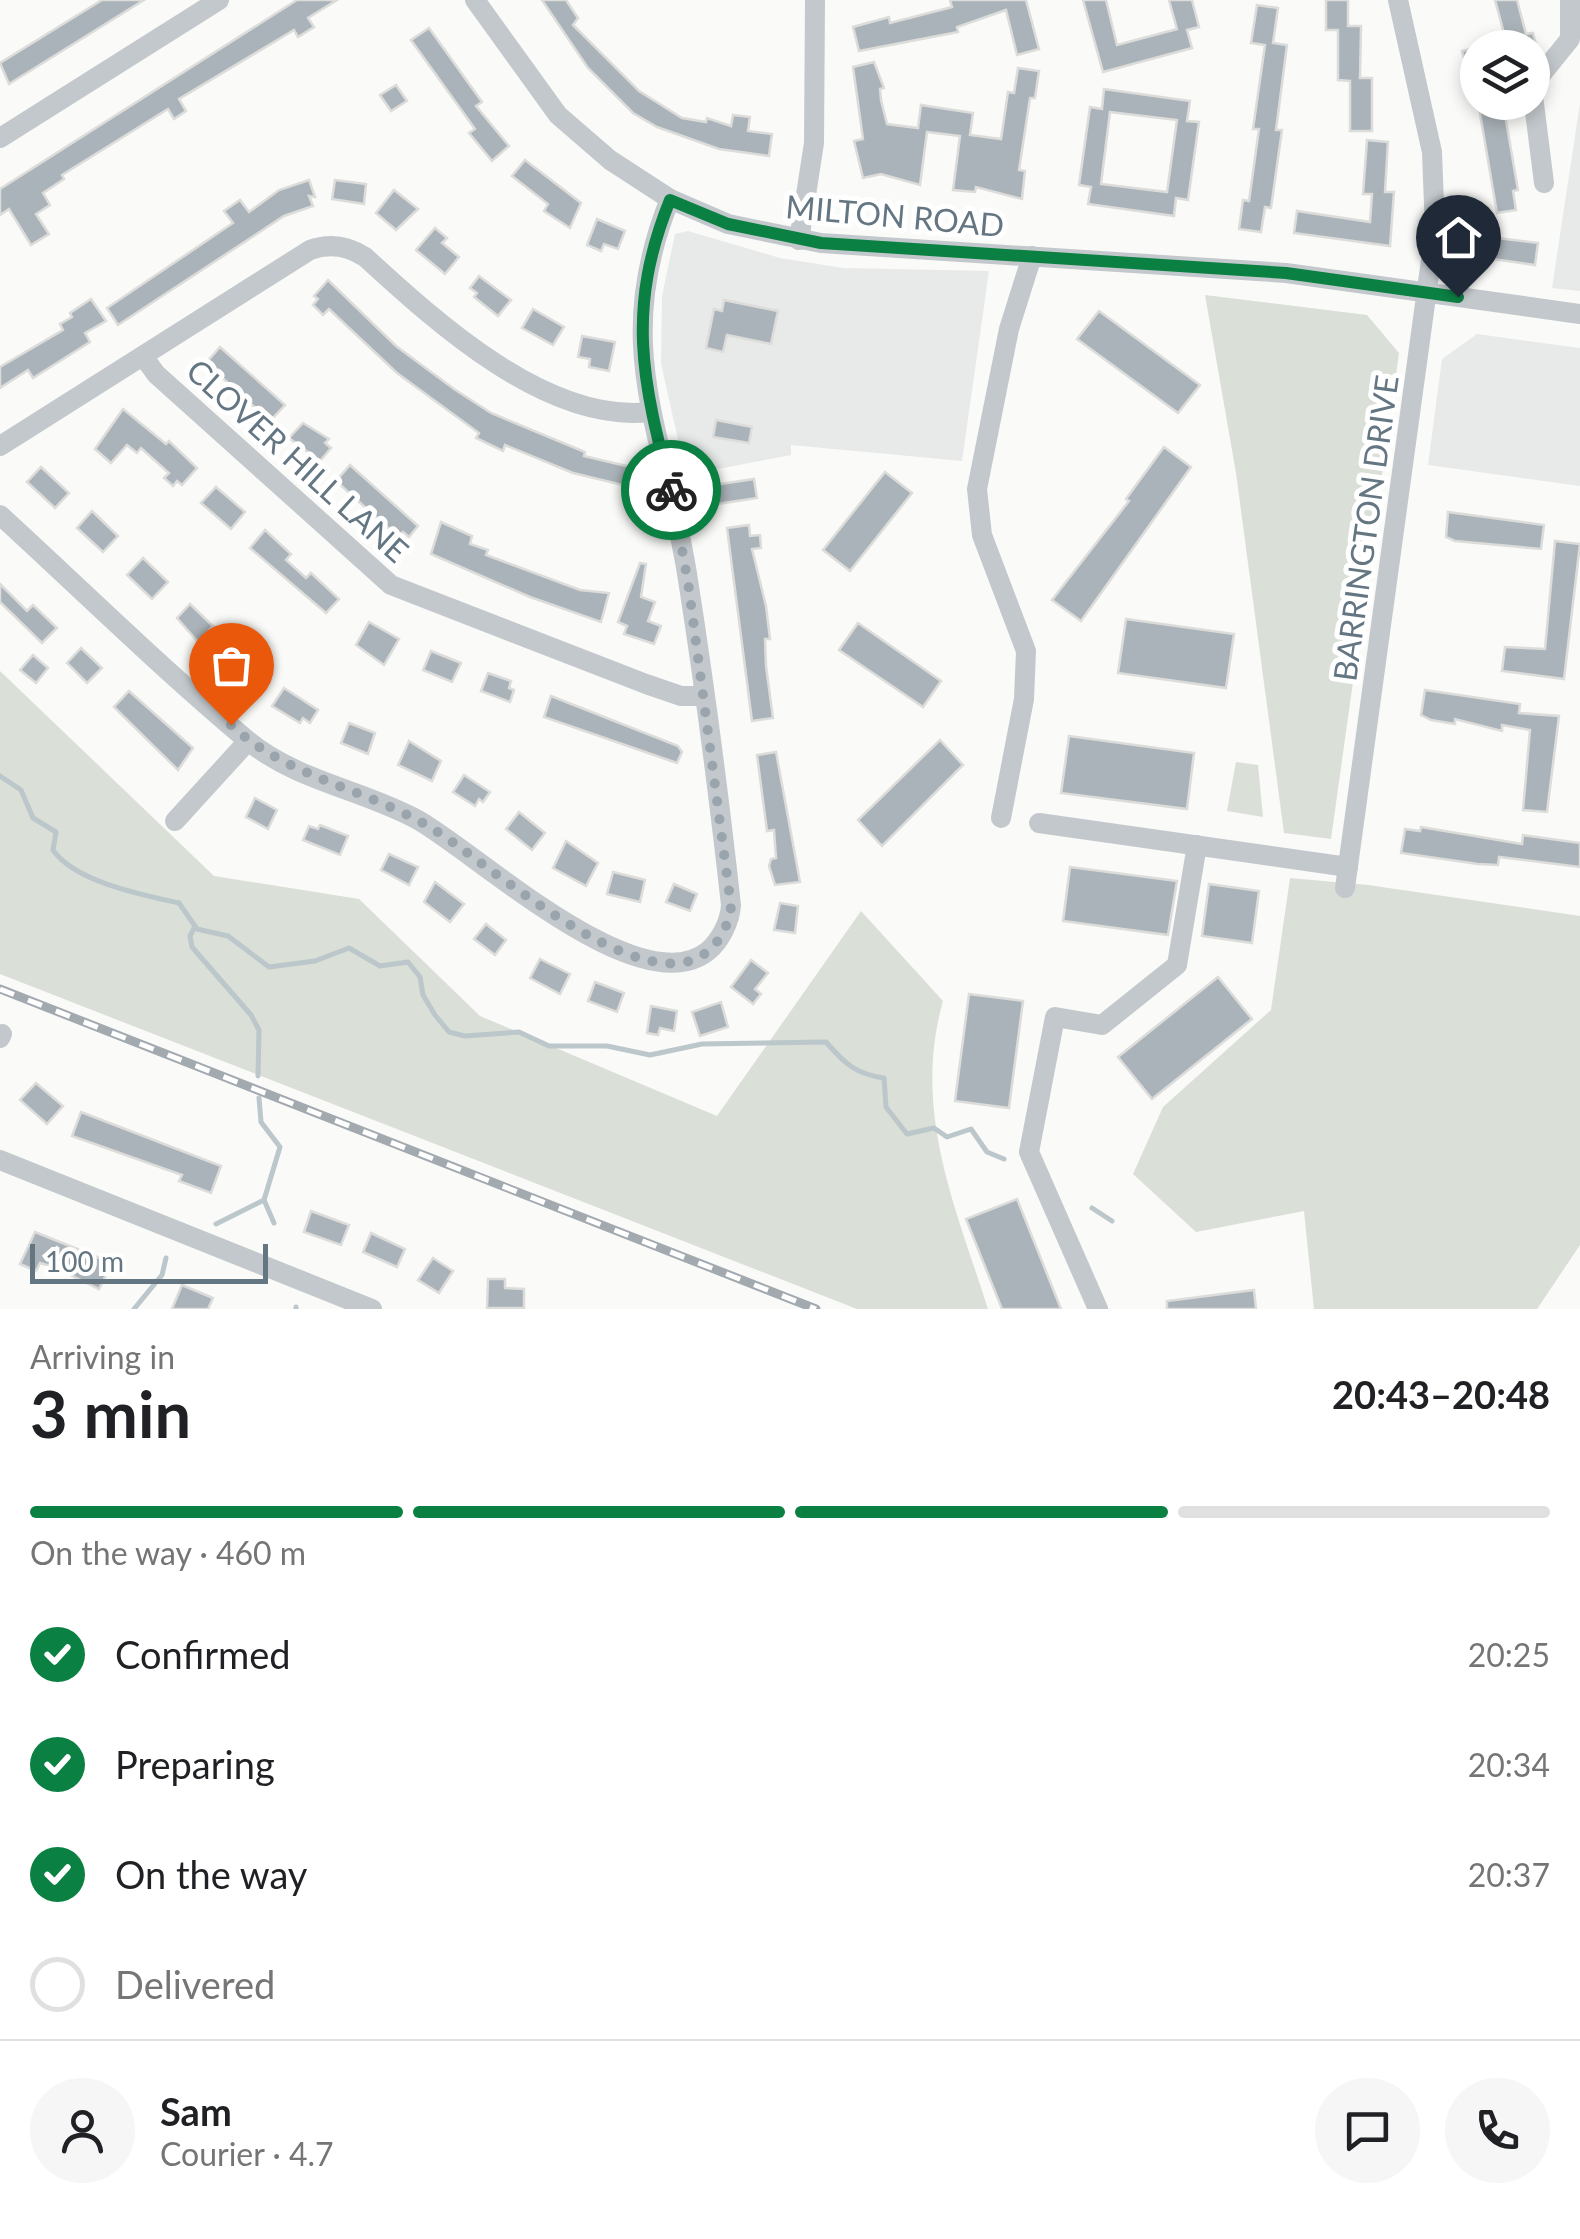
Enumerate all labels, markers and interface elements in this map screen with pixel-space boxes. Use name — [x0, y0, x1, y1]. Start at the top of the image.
map controls — [1460, 30, 1550, 120]
button: layers — [1460, 30, 1550, 120]
street label: MILTON ROAD — [784, 186, 1006, 244]
pin — [1416, 195, 1501, 298]
icon: home — [1431, 210, 1486, 265]
street label: CLOVER HILL LANE — [179, 350, 417, 570]
street label: BARRINGTON DRIVE — [1324, 373, 1406, 683]
courier — [621, 440, 721, 540]
icon: bike — [644, 463, 699, 518]
pin — [189, 623, 274, 726]
icon: bag — [204, 638, 259, 693]
scale bar — [30, 1239, 268, 1284]
text: 100 m — [45, 1244, 124, 1278]
text: Arriving in — [30, 1337, 175, 1376]
text: 20:43–20:48 — [1332, 1371, 1550, 1417]
text: 3 min — [30, 1374, 191, 1452]
text: On the way · 460 m — [30, 1533, 306, 1572]
icon: check — [30, 1627, 85, 1682]
text: Confirmed — [115, 1631, 291, 1677]
text: 20:25 — [1468, 1635, 1550, 1674]
icon: check — [30, 1737, 85, 1792]
text: Preparing — [115, 1741, 275, 1787]
text: 20:34 — [1468, 1745, 1550, 1784]
icon: check — [30, 1847, 85, 1902]
text: On the way — [115, 1851, 307, 1897]
text: 20:37 — [1468, 1855, 1550, 1894]
text: Delivered — [115, 1961, 275, 2007]
button: person — [30, 2078, 135, 2183]
button: chat — [1315, 2078, 1420, 2183]
button: phone — [1445, 2078, 1550, 2183]
text: Sam — [160, 2088, 232, 2134]
text: Courier · 4.7 — [160, 2134, 334, 2173]

